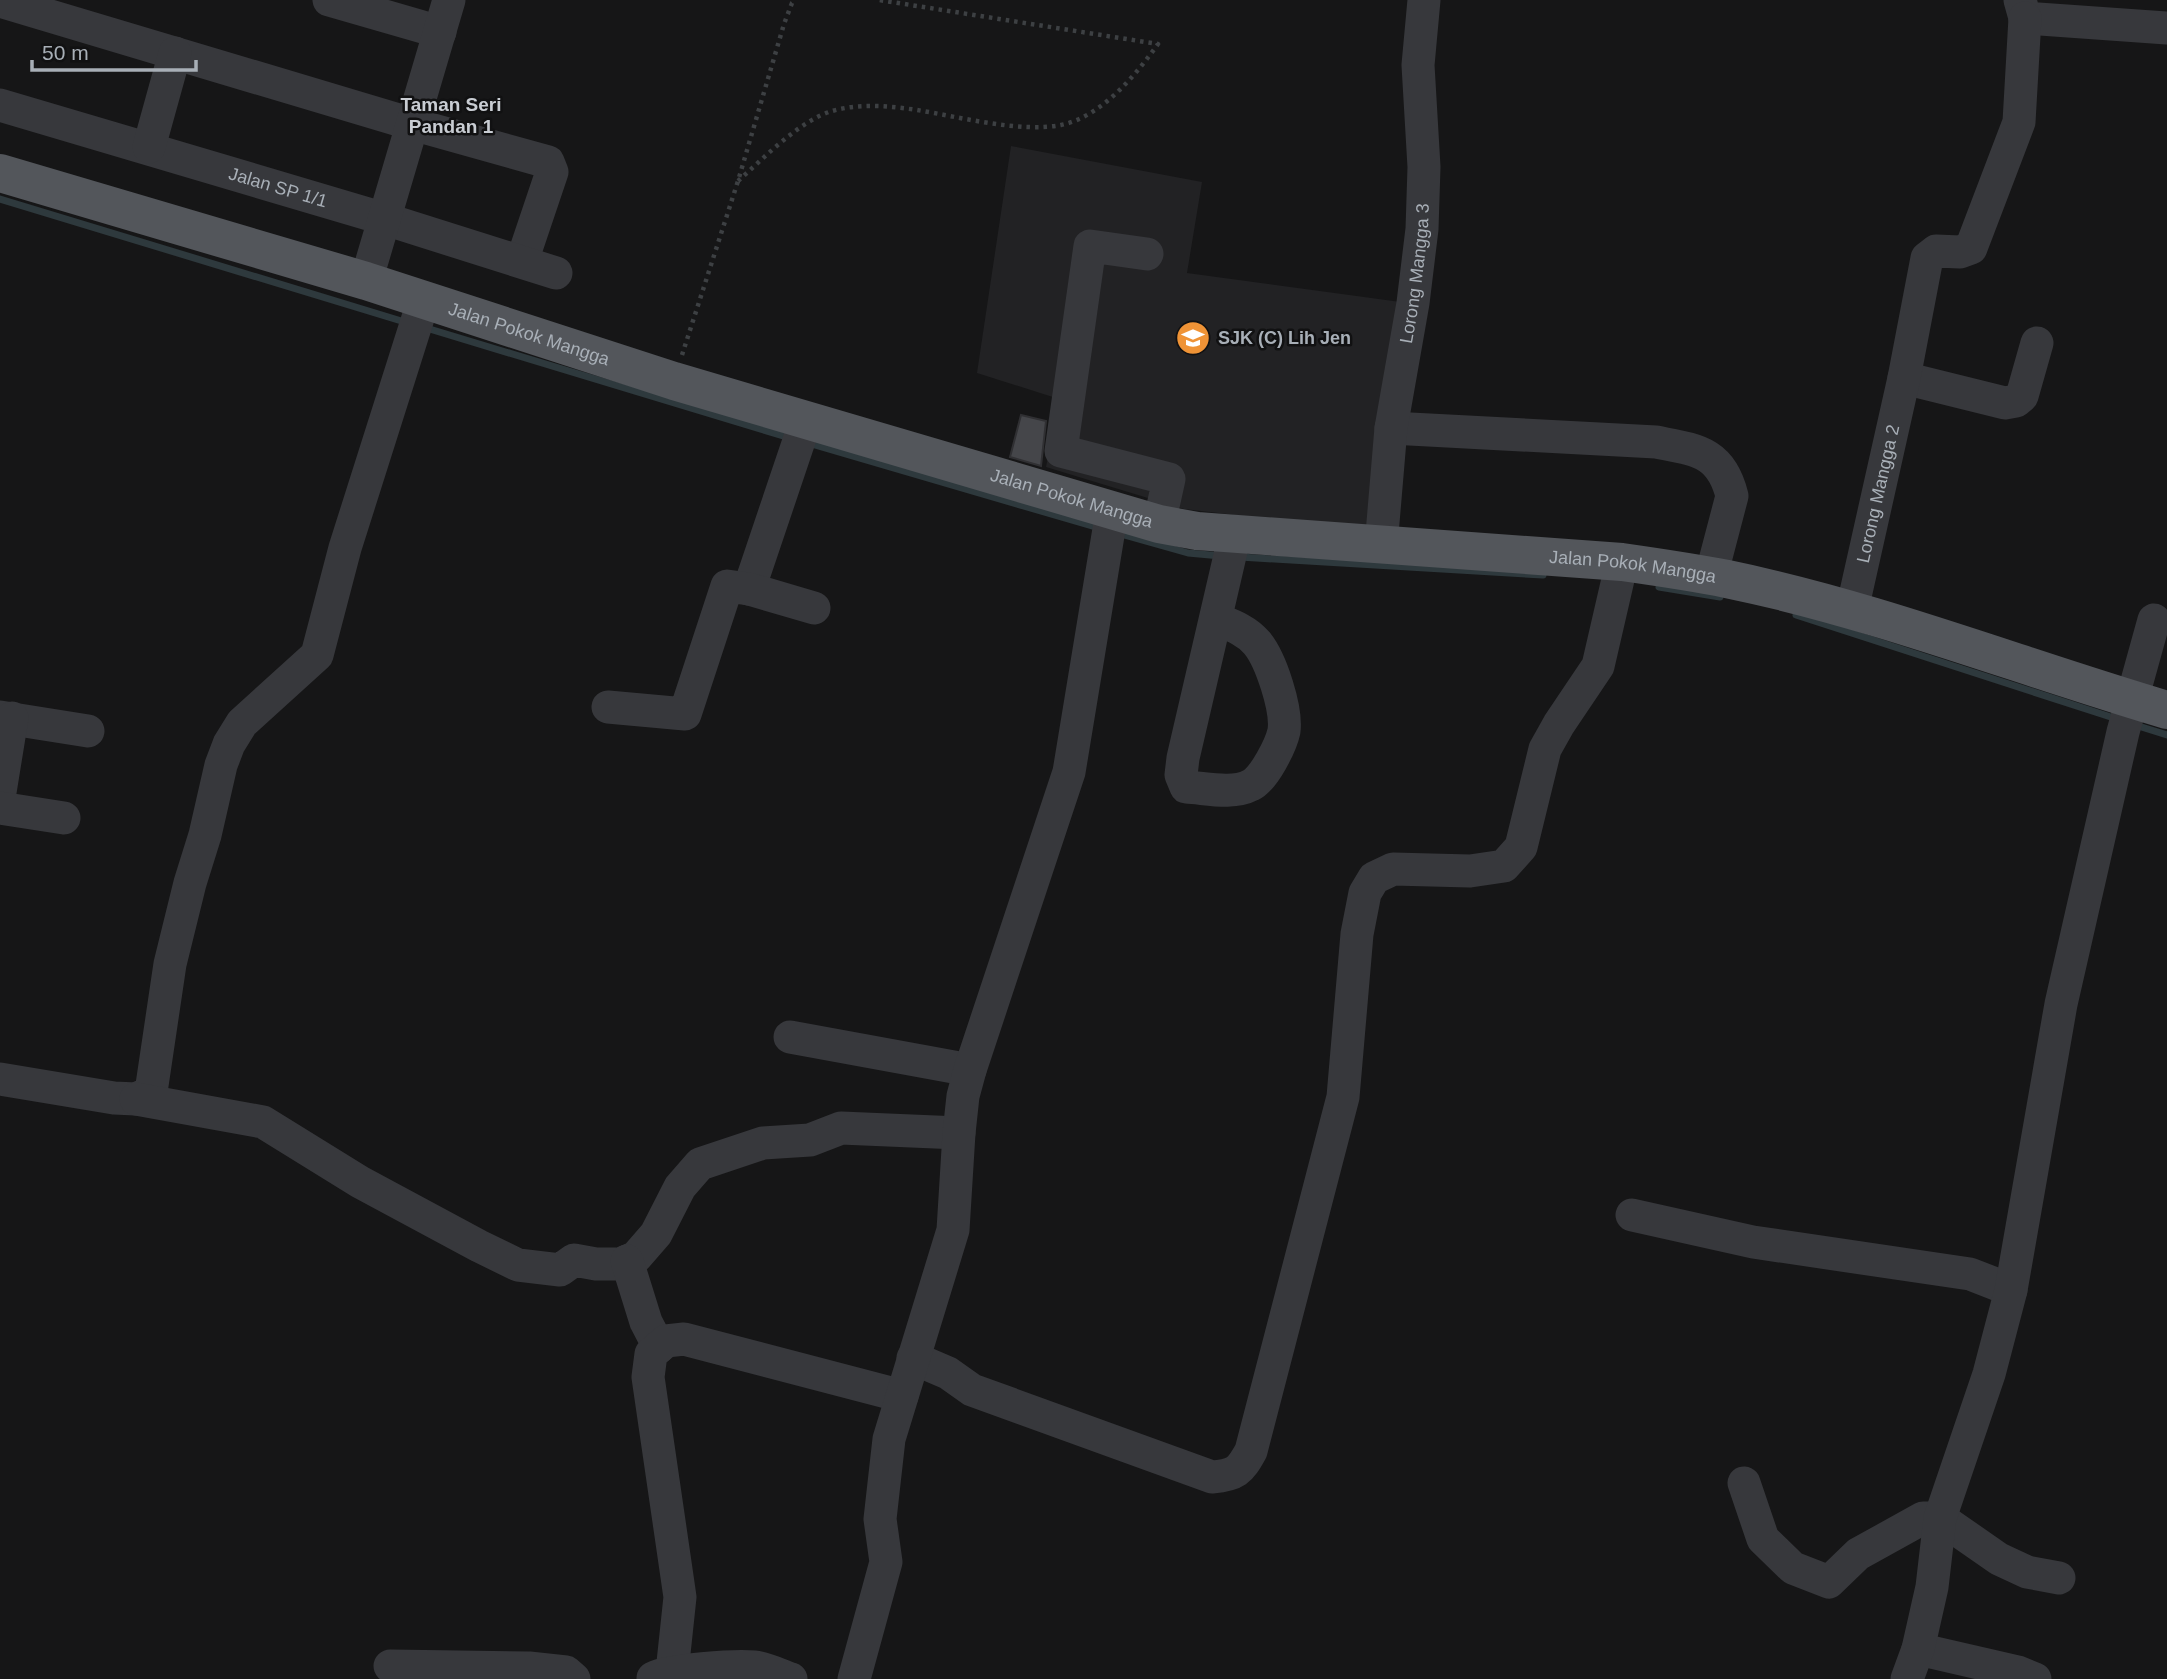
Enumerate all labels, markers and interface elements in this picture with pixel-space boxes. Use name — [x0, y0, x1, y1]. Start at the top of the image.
scale bar — [32, 28, 196, 72]
text: 50 m — [42, 41, 89, 64]
district label: Taman Seri Pandan 1 — [400, 94, 502, 137]
street label: Jalan SP 1/1 — [226, 163, 330, 211]
street label: Lorong Mangga 3 — [1396, 203, 1433, 345]
street label: Jalan Pokok Mangga — [446, 298, 613, 370]
school or university icon: SJK (C) Lih Jen — [1174, 319, 1212, 357]
place label: SJK (C) Lih Jen — [1218, 328, 1351, 348]
street label: Lorong Mangga 2 — [1853, 423, 1903, 565]
street label: Jalan Pokok Mangga — [988, 465, 1156, 532]
street label: Jalan Pokok Mangga — [1549, 547, 1719, 587]

